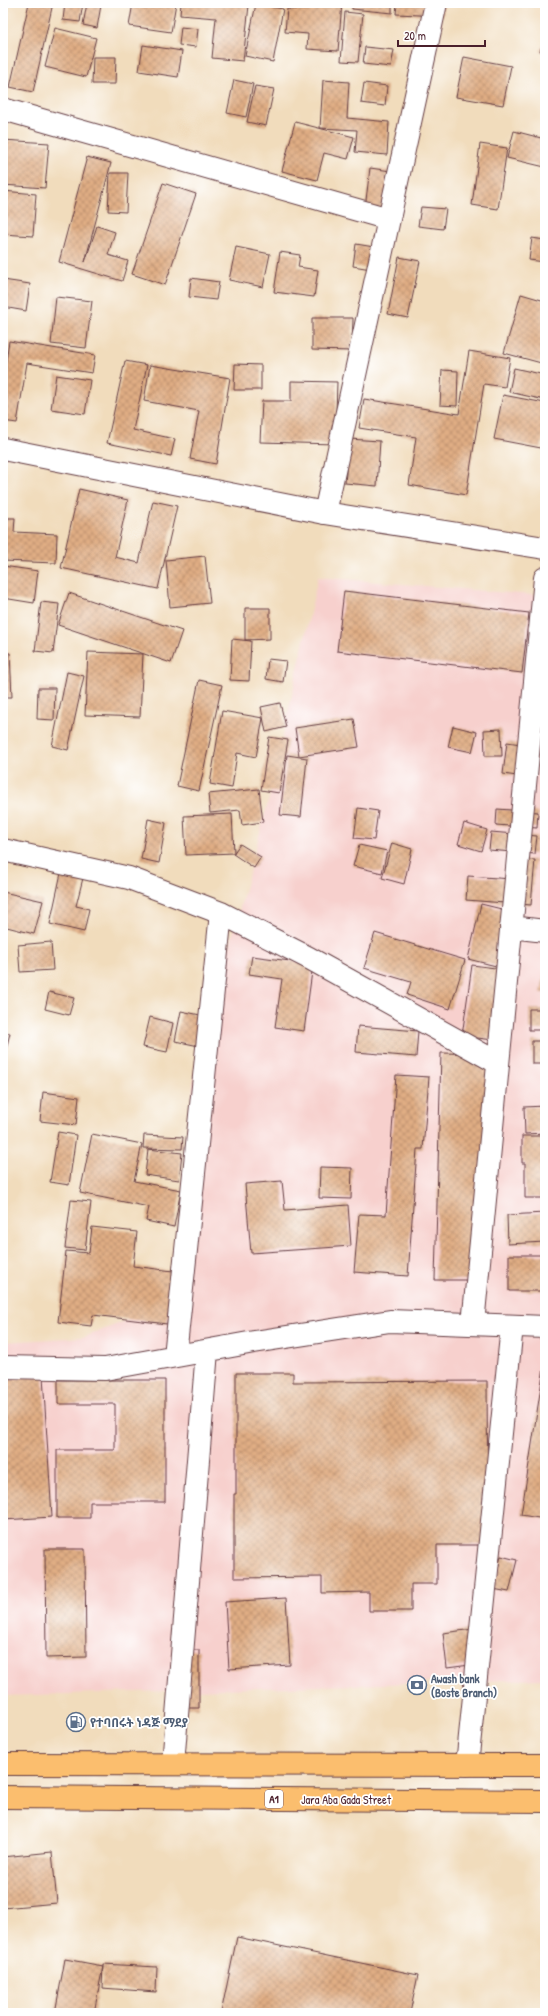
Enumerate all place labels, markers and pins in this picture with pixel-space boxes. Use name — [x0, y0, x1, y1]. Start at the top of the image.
place label: Awash bank (Boste Branch) — [431, 1670, 497, 1701]
bank icon: Awash bank (Boste Branch) — [406, 1674, 428, 1696]
fuel station icon: የተባበሩት ነዳጅ ማደያ — [65, 1711, 87, 1733]
place label: የተባበሩት ነዳጅ ማደያ — [90, 1714, 189, 1731]

